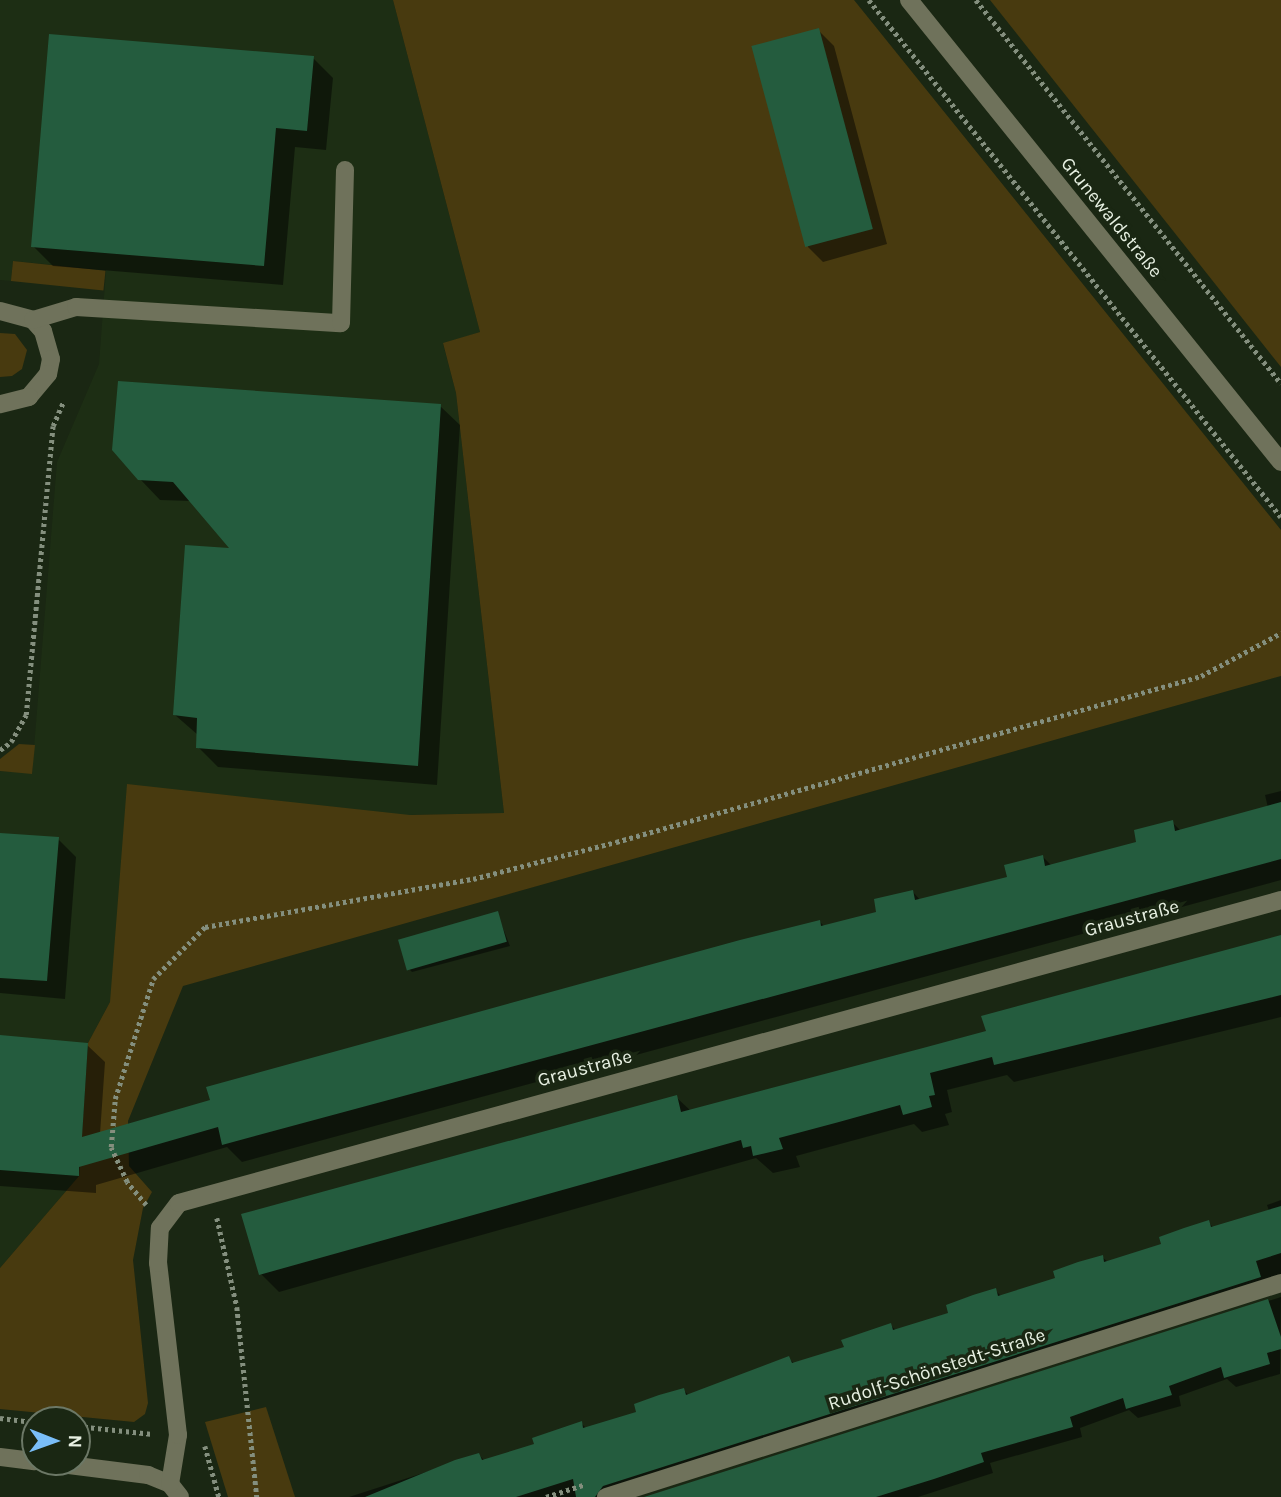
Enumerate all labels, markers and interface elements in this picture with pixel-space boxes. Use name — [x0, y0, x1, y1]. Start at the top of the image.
street label: Grunewaldstraße — [1055, 153, 1167, 283]
street label: Graustraße — [1082, 895, 1182, 943]
street label: Graustraße — [535, 1045, 635, 1093]
street label: Rudolf-Schönstedt-Straße — [825, 1324, 1049, 1416]
north arrow — [21, 1406, 91, 1476]
text: N — [64, 1434, 86, 1448]

